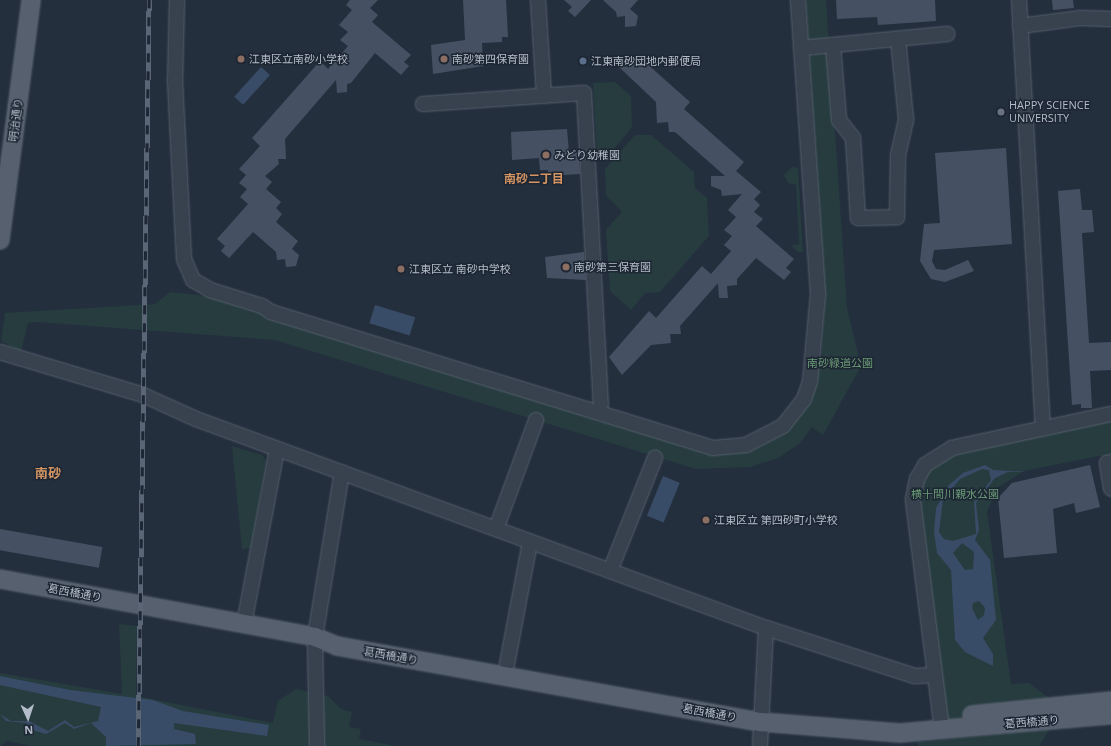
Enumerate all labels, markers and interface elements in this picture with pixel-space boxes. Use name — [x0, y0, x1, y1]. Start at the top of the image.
place label: 江東区立南砂小学校 — [249, 52, 348, 66]
place label: 南砂第四保育園 — [452, 52, 529, 66]
marker: 江東区立南砂小学校 — [236, 54, 246, 64]
marker: 南砂第四保育園 — [439, 54, 449, 64]
place label: 江東南砂団地内郵便局 — [591, 54, 701, 68]
marker: 江東南砂団地内郵便局 — [578, 56, 588, 66]
street label: 明治通り — [7, 97, 25, 143]
place label: HAPPY SCIENCE UNIVERSITY — [1009, 99, 1090, 125]
marker: HAPPY SCIENCE UNIVERSITY — [996, 107, 1006, 117]
place label: みどり幼稚園 — [554, 148, 620, 162]
marker: みどり幼稚園 — [541, 150, 551, 160]
district label: 南砂二丁目 — [504, 172, 564, 186]
place label: 南砂第三保育園 — [574, 260, 651, 274]
place label: 江東区立 南砂中学校 — [409, 262, 511, 276]
marker: 南砂第三保育園 — [561, 262, 571, 272]
marker: 江東区立 南砂中学校 — [396, 264, 406, 274]
park label: 南砂緑道公園 — [807, 356, 873, 370]
district label: 南砂 — [35, 465, 61, 481]
park label: 横十間川親水公園 — [911, 487, 999, 501]
place label: 江東区立 第四砂町小学校 — [714, 513, 838, 527]
marker: 江東区立 第四砂町小学校 — [701, 515, 711, 525]
street label: 葛西橋通り — [47, 582, 103, 604]
street label: 葛西橋通り — [363, 645, 419, 667]
north arrow — [8, 698, 48, 738]
street label: 葛西橋通り — [682, 702, 738, 724]
street label: 葛西橋通り — [1004, 713, 1060, 731]
text: N — [24, 723, 34, 738]

